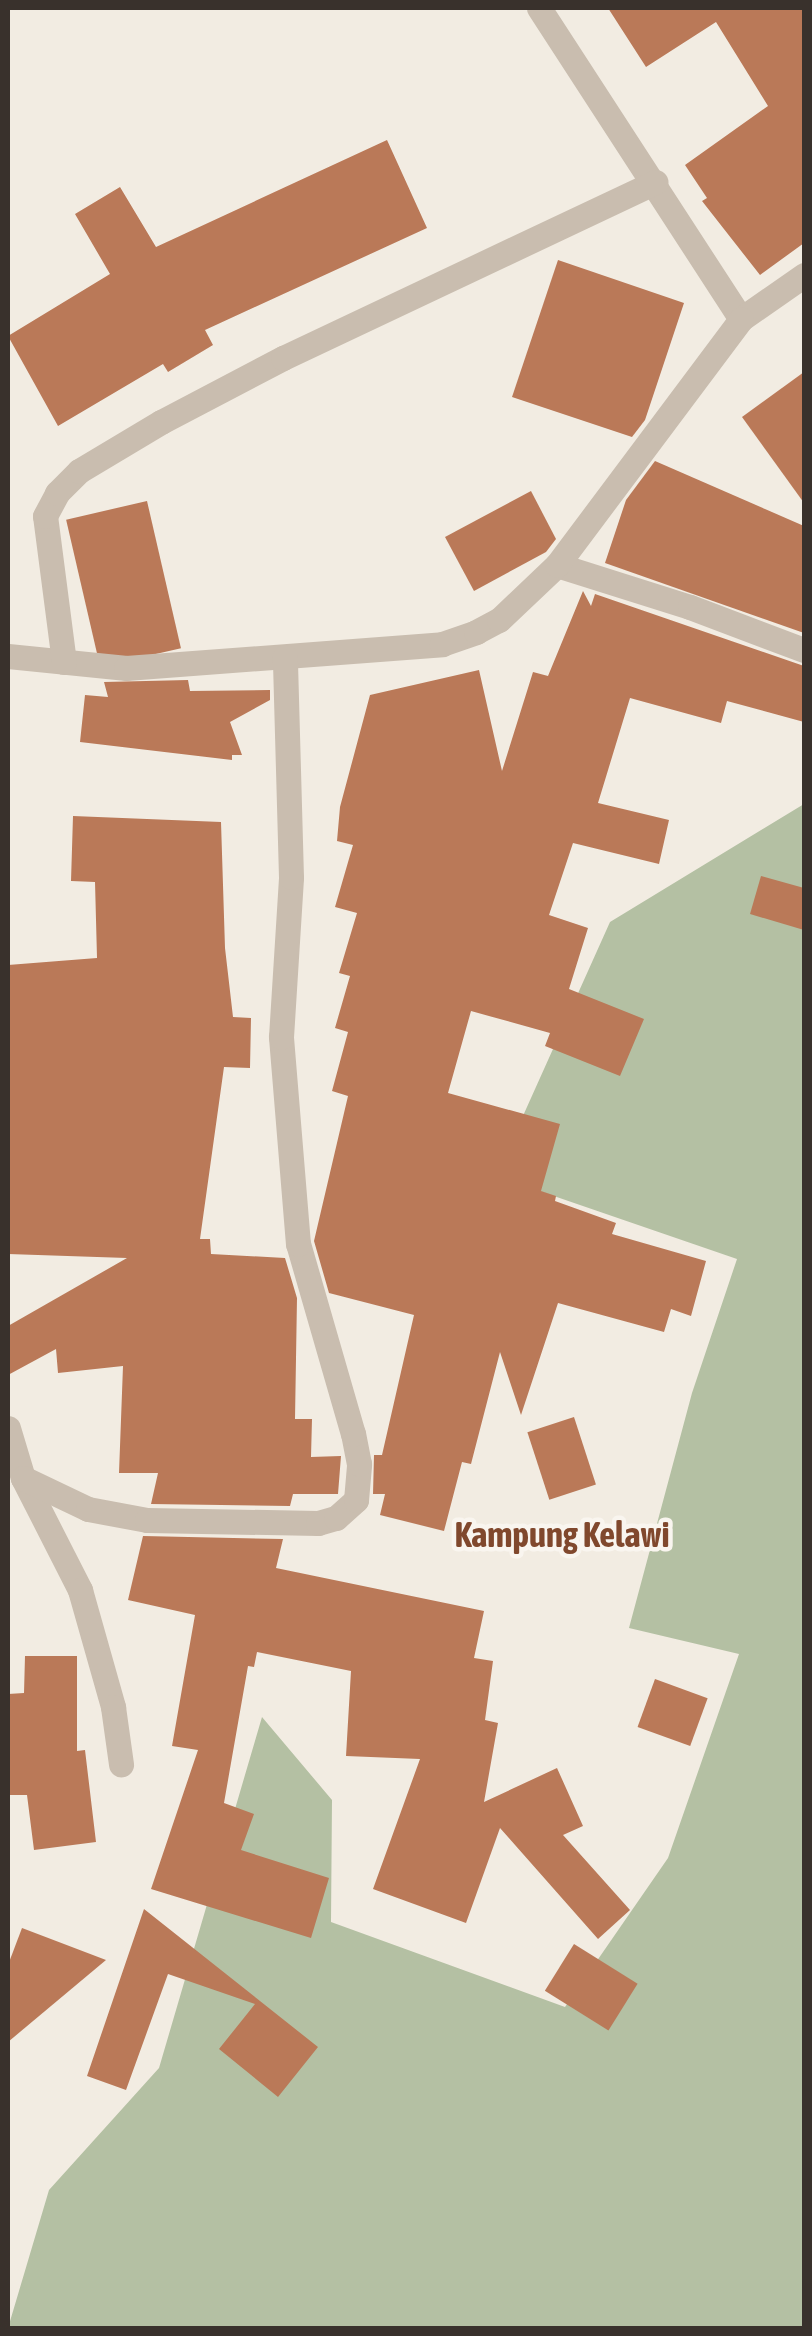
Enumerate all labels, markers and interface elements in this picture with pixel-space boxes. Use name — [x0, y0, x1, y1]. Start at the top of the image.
district label: Kampung Kelawi — [454, 1513, 670, 1555]

